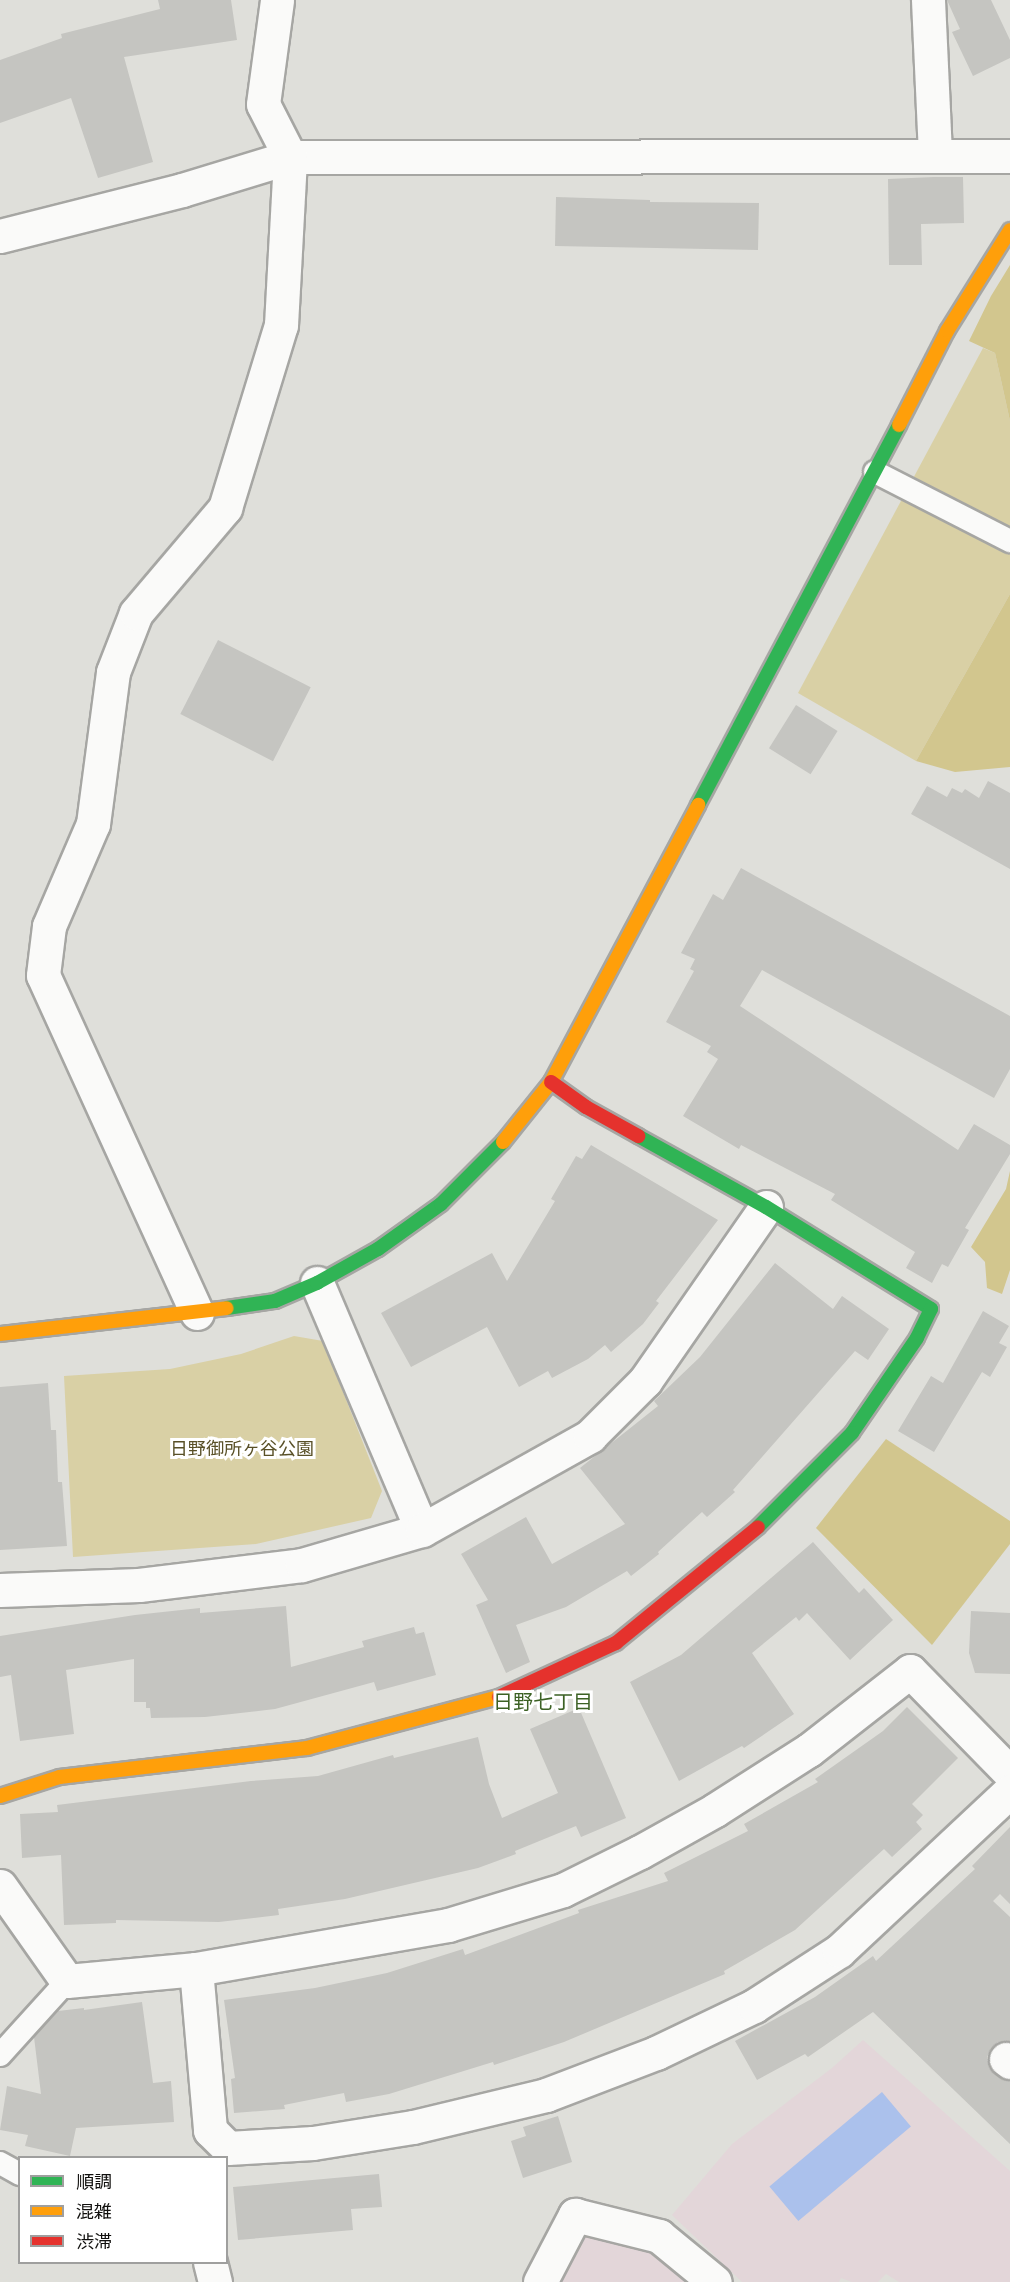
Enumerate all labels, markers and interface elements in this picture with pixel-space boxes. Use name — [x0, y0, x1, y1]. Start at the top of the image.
park label: 日野御所ヶ谷公園 — [170, 1439, 314, 1461]
district label: 日野七丁目 — [493, 1691, 593, 1715]
legend — [18, 2156, 228, 2264]
text: 順調 — [76, 2170, 112, 2195]
text: 混雑 — [76, 2200, 112, 2225]
text: 渋滞 — [76, 2230, 112, 2255]

